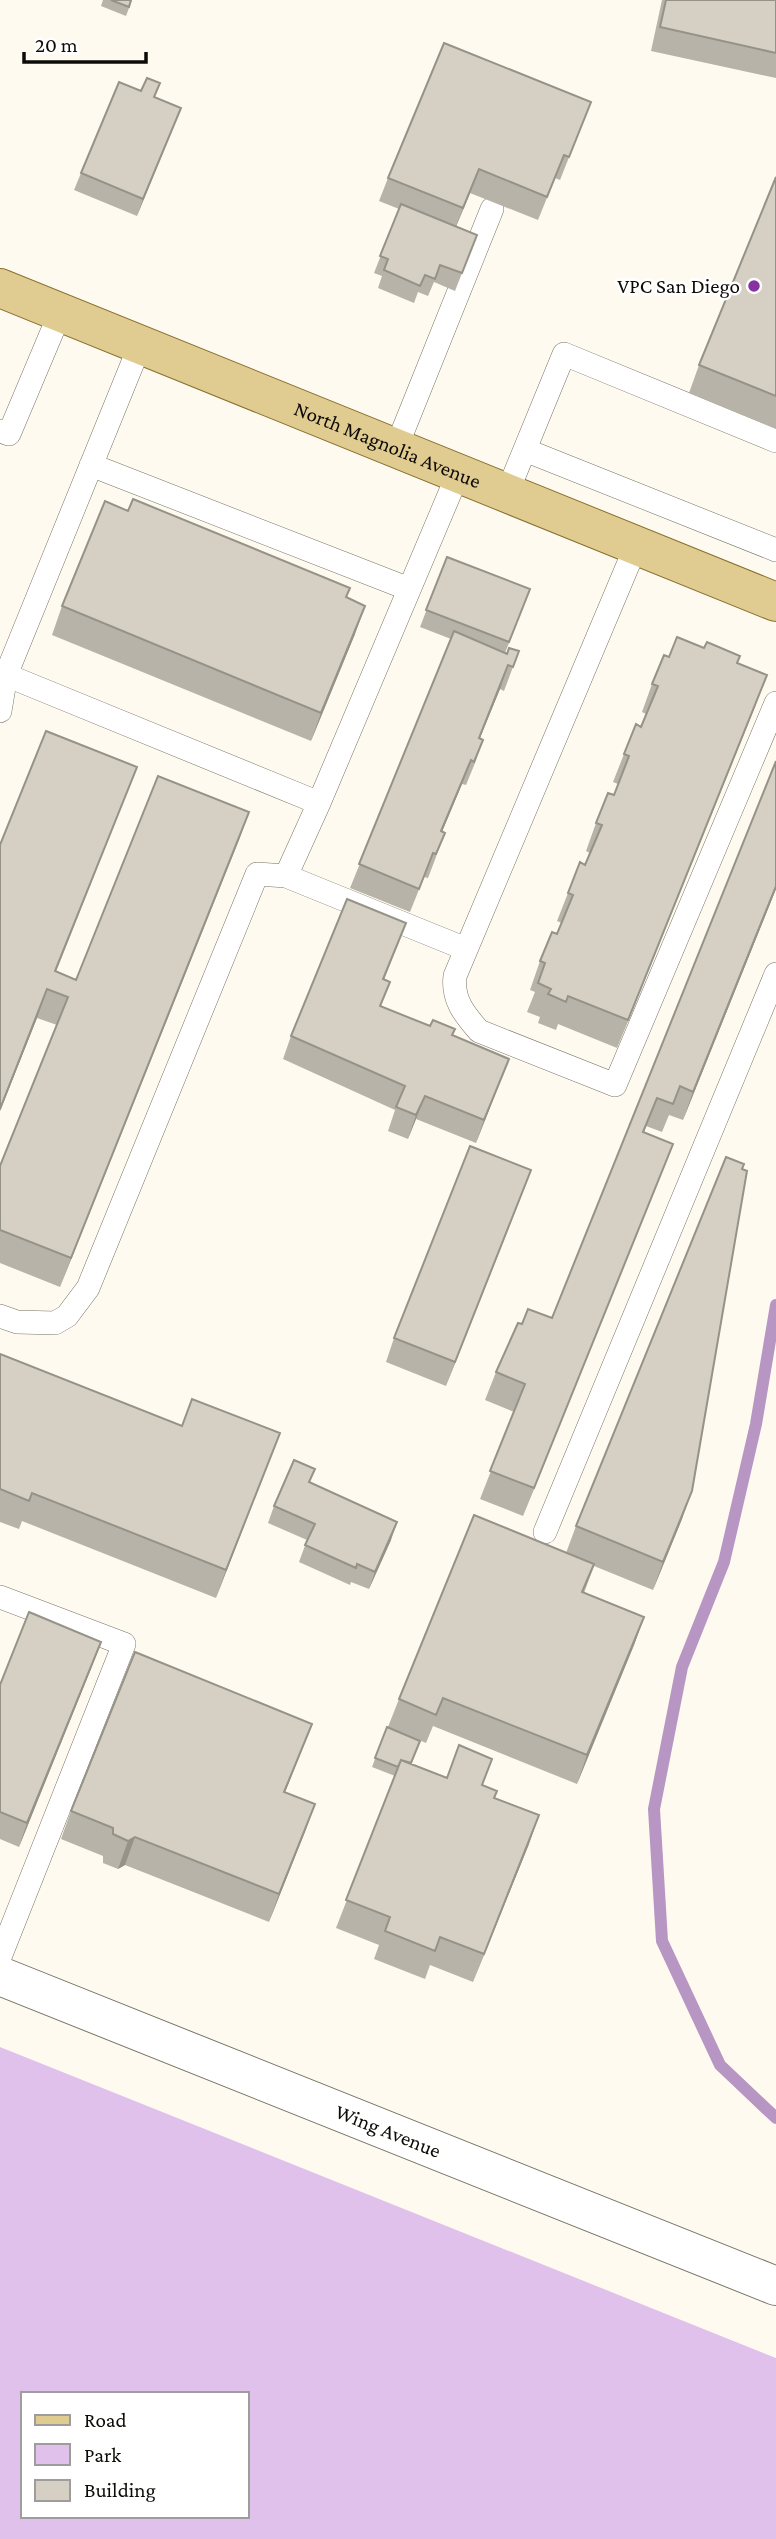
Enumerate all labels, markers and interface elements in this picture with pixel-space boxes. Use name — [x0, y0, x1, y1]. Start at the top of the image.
scale bar — [24, 21, 147, 65]
text: 20 m — [35, 33, 78, 57]
place label: VPC San Diego — [617, 274, 740, 298]
marker: VPC San Diego — [746, 278, 762, 294]
street label: North Magnolia Avenue — [291, 396, 484, 493]
street label: Wing Avenue — [332, 2099, 444, 2163]
legend — [21, 2392, 248, 2518]
text: Road — [84, 2408, 127, 2432]
text: Park — [84, 2443, 121, 2467]
text: Building — [84, 2478, 156, 2502]

